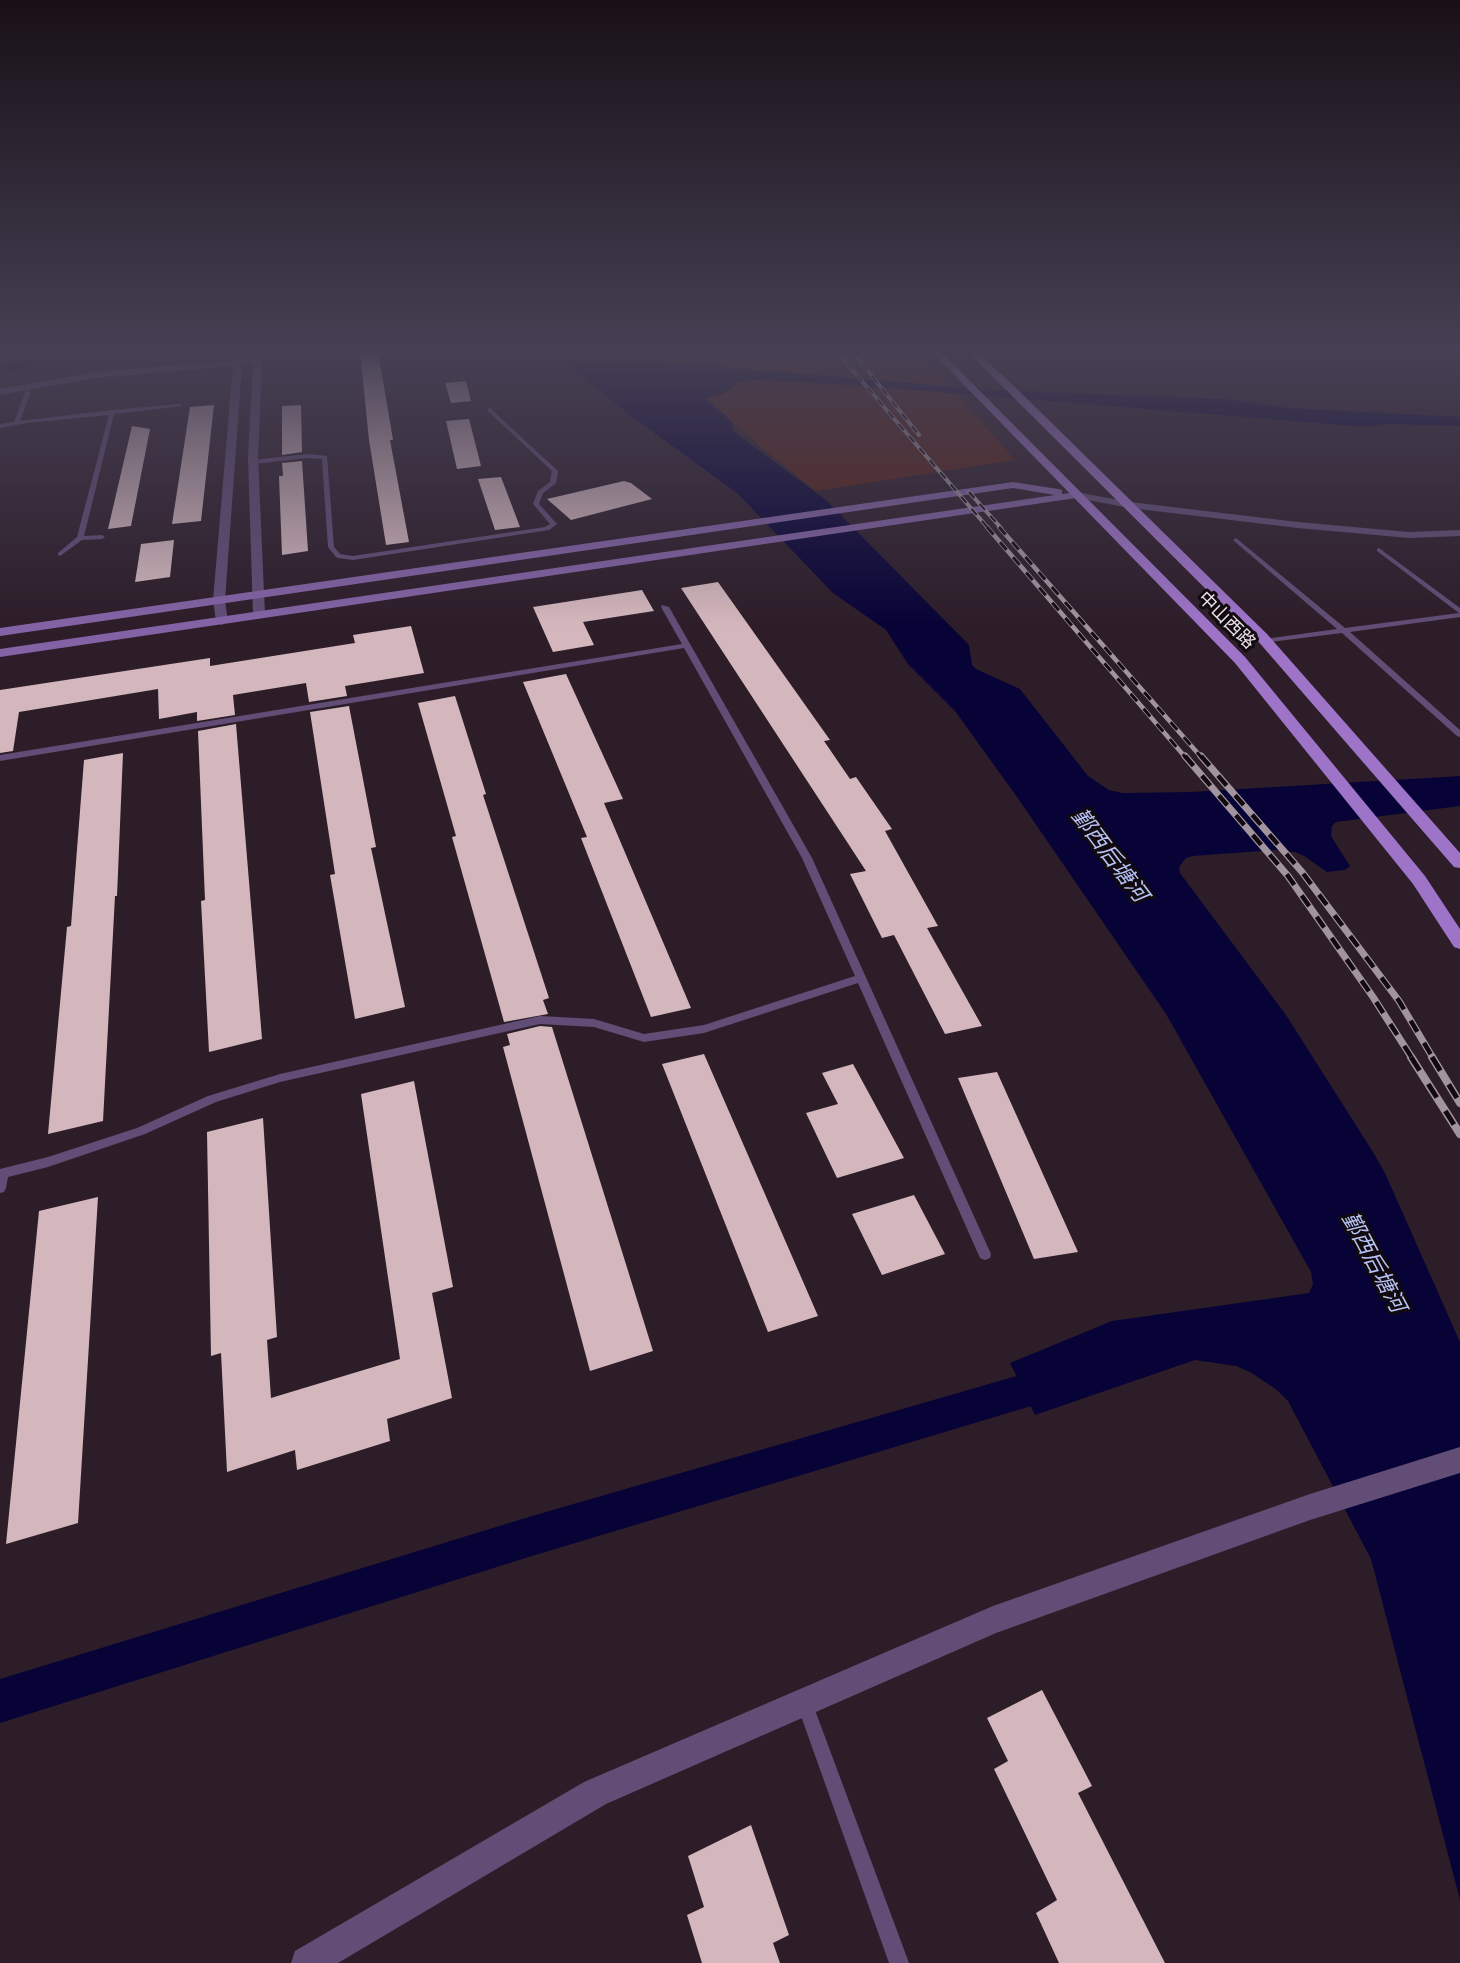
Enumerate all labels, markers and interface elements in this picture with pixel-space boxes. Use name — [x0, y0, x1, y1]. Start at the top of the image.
street label: 中山西路 — [1194, 587, 1260, 653]
water label: 鄞西后塘河 — [1066, 803, 1154, 907]
water label: 鄞西后塘河 — [1337, 1207, 1411, 1317]

